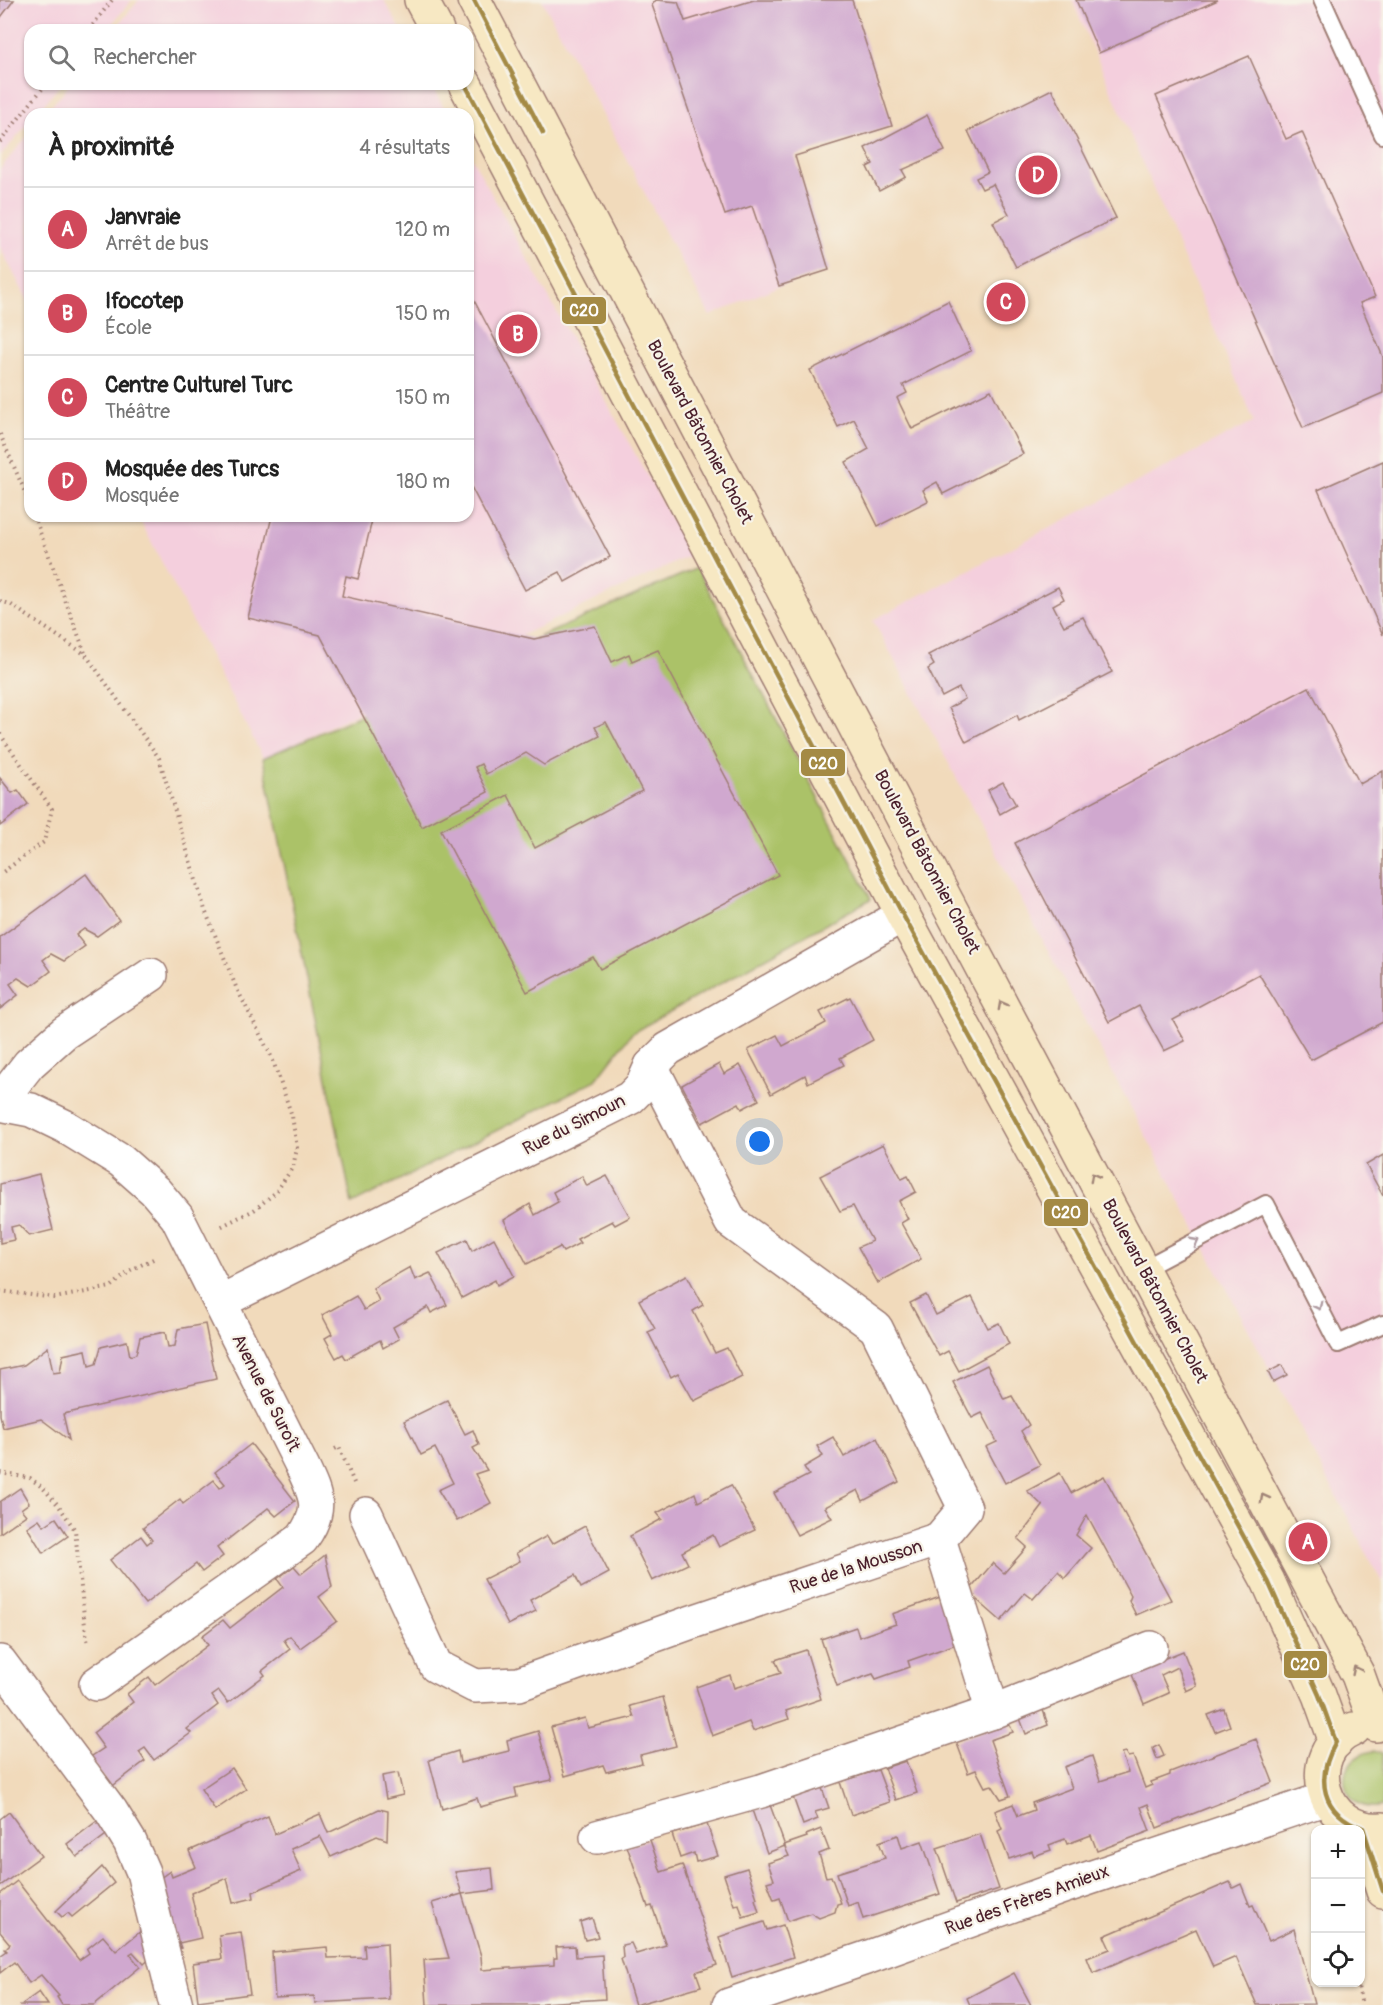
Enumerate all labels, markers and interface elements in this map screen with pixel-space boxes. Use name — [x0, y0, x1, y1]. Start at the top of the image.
search box — [24, 24, 474, 90]
icon: search — [45, 41, 78, 74]
text: Rechercher — [93, 43, 197, 71]
text: À proximité — [48, 131, 175, 163]
text: 4 résultats — [359, 135, 450, 160]
pin: D — [1018, 152, 1058, 198]
text: Janvraie — [105, 203, 180, 231]
text: A — [61, 217, 74, 242]
text: 120 m — [395, 217, 450, 242]
text: Arrêt de bus — [105, 231, 208, 256]
pin: C — [986, 280, 1026, 324]
text: Ifocotep — [105, 287, 184, 315]
line badge: C20 — [561, 296, 607, 325]
text: B — [62, 301, 73, 326]
text: 150 m — [396, 301, 450, 326]
text: C20 — [569, 301, 599, 321]
pin: B — [498, 312, 538, 356]
text: École — [105, 315, 152, 340]
street label: Boulevard Bâtonnier Cholet — [642, 336, 759, 529]
text: Centre Culturel Turc — [105, 371, 293, 399]
text: C — [61, 385, 74, 410]
text: 150 m — [396, 385, 450, 410]
text: Théâtre — [105, 399, 170, 424]
text: Mosquée des Turcs — [105, 455, 279, 483]
text: D — [61, 469, 74, 494]
text: 180 m — [396, 469, 450, 494]
text: Mosquée — [105, 483, 179, 508]
line badge: C20 — [800, 748, 846, 777]
text: C20 — [808, 754, 838, 774]
street label: Boulevard Bâtonnier Cholet — [869, 766, 986, 959]
one-way arrow — [998, 1001, 1009, 1011]
street label: Rue du Simoun — [519, 1089, 629, 1161]
your location — [745, 1127, 774, 1156]
one-way arrow — [1090, 1173, 1101, 1184]
street label: Boulevard Bâtonnier Cholet — [1097, 1195, 1214, 1388]
line badge: C20 — [1043, 1198, 1089, 1227]
text: C20 — [1051, 1203, 1081, 1223]
one-way arrow — [1188, 1238, 1199, 1249]
one-way arrow — [1311, 1299, 1323, 1310]
street label: Avenue de Suroît — [227, 1330, 306, 1456]
one-way arrow — [1260, 1493, 1272, 1504]
pin: A — [1288, 1520, 1328, 1564]
street label: Rue de la Mousson — [787, 1535, 925, 1599]
line badge: C20 — [1283, 1650, 1328, 1679]
text: C20 — [1290, 1655, 1320, 1675]
one-way arrow — [1351, 1666, 1363, 1677]
map controls — [1311, 1825, 1365, 1987]
button: + — [1311, 1825, 1365, 1879]
street label: Rue des Frères Amieux — [942, 1860, 1112, 1940]
button: − — [1311, 1879, 1365, 1933]
button: locate — [1311, 1933, 1365, 1987]

